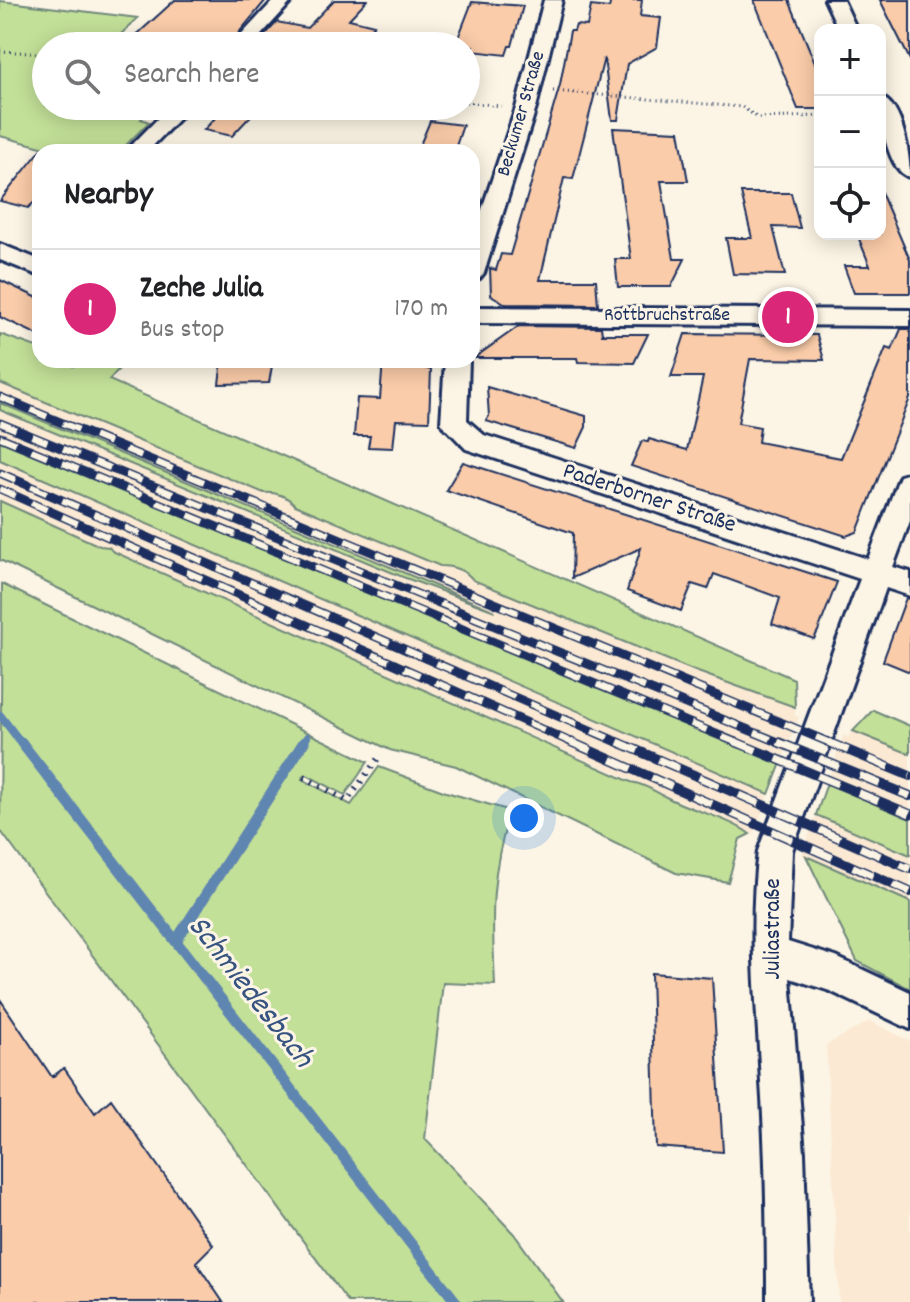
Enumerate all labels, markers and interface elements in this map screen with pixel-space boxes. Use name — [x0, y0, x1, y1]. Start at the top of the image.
map controls — [814, 24, 886, 240]
button: + — [814, 24, 886, 96]
search box — [32, 32, 480, 120]
street label: Beckumer Straße — [491, 48, 553, 180]
icon: search — [60, 54, 104, 98]
text: Search here — [124, 55, 260, 98]
button: − — [814, 96, 886, 168]
button: locate — [814, 168, 886, 240]
text: Nearby — [64, 172, 153, 221]
text: Zeche Julia — [140, 269, 263, 312]
pin: 1 — [762, 287, 814, 347]
text: 1 — [87, 291, 93, 328]
text: 170 m — [394, 291, 448, 328]
street label: Rottbruchstraße — [604, 302, 730, 330]
text: Bus stop — [140, 312, 225, 349]
street label: Paderborner Straße — [558, 455, 740, 543]
your location — [504, 798, 544, 838]
street label: Juliastraße — [757, 878, 791, 980]
water label: Schmiedesbach — [175, 907, 324, 1080]

